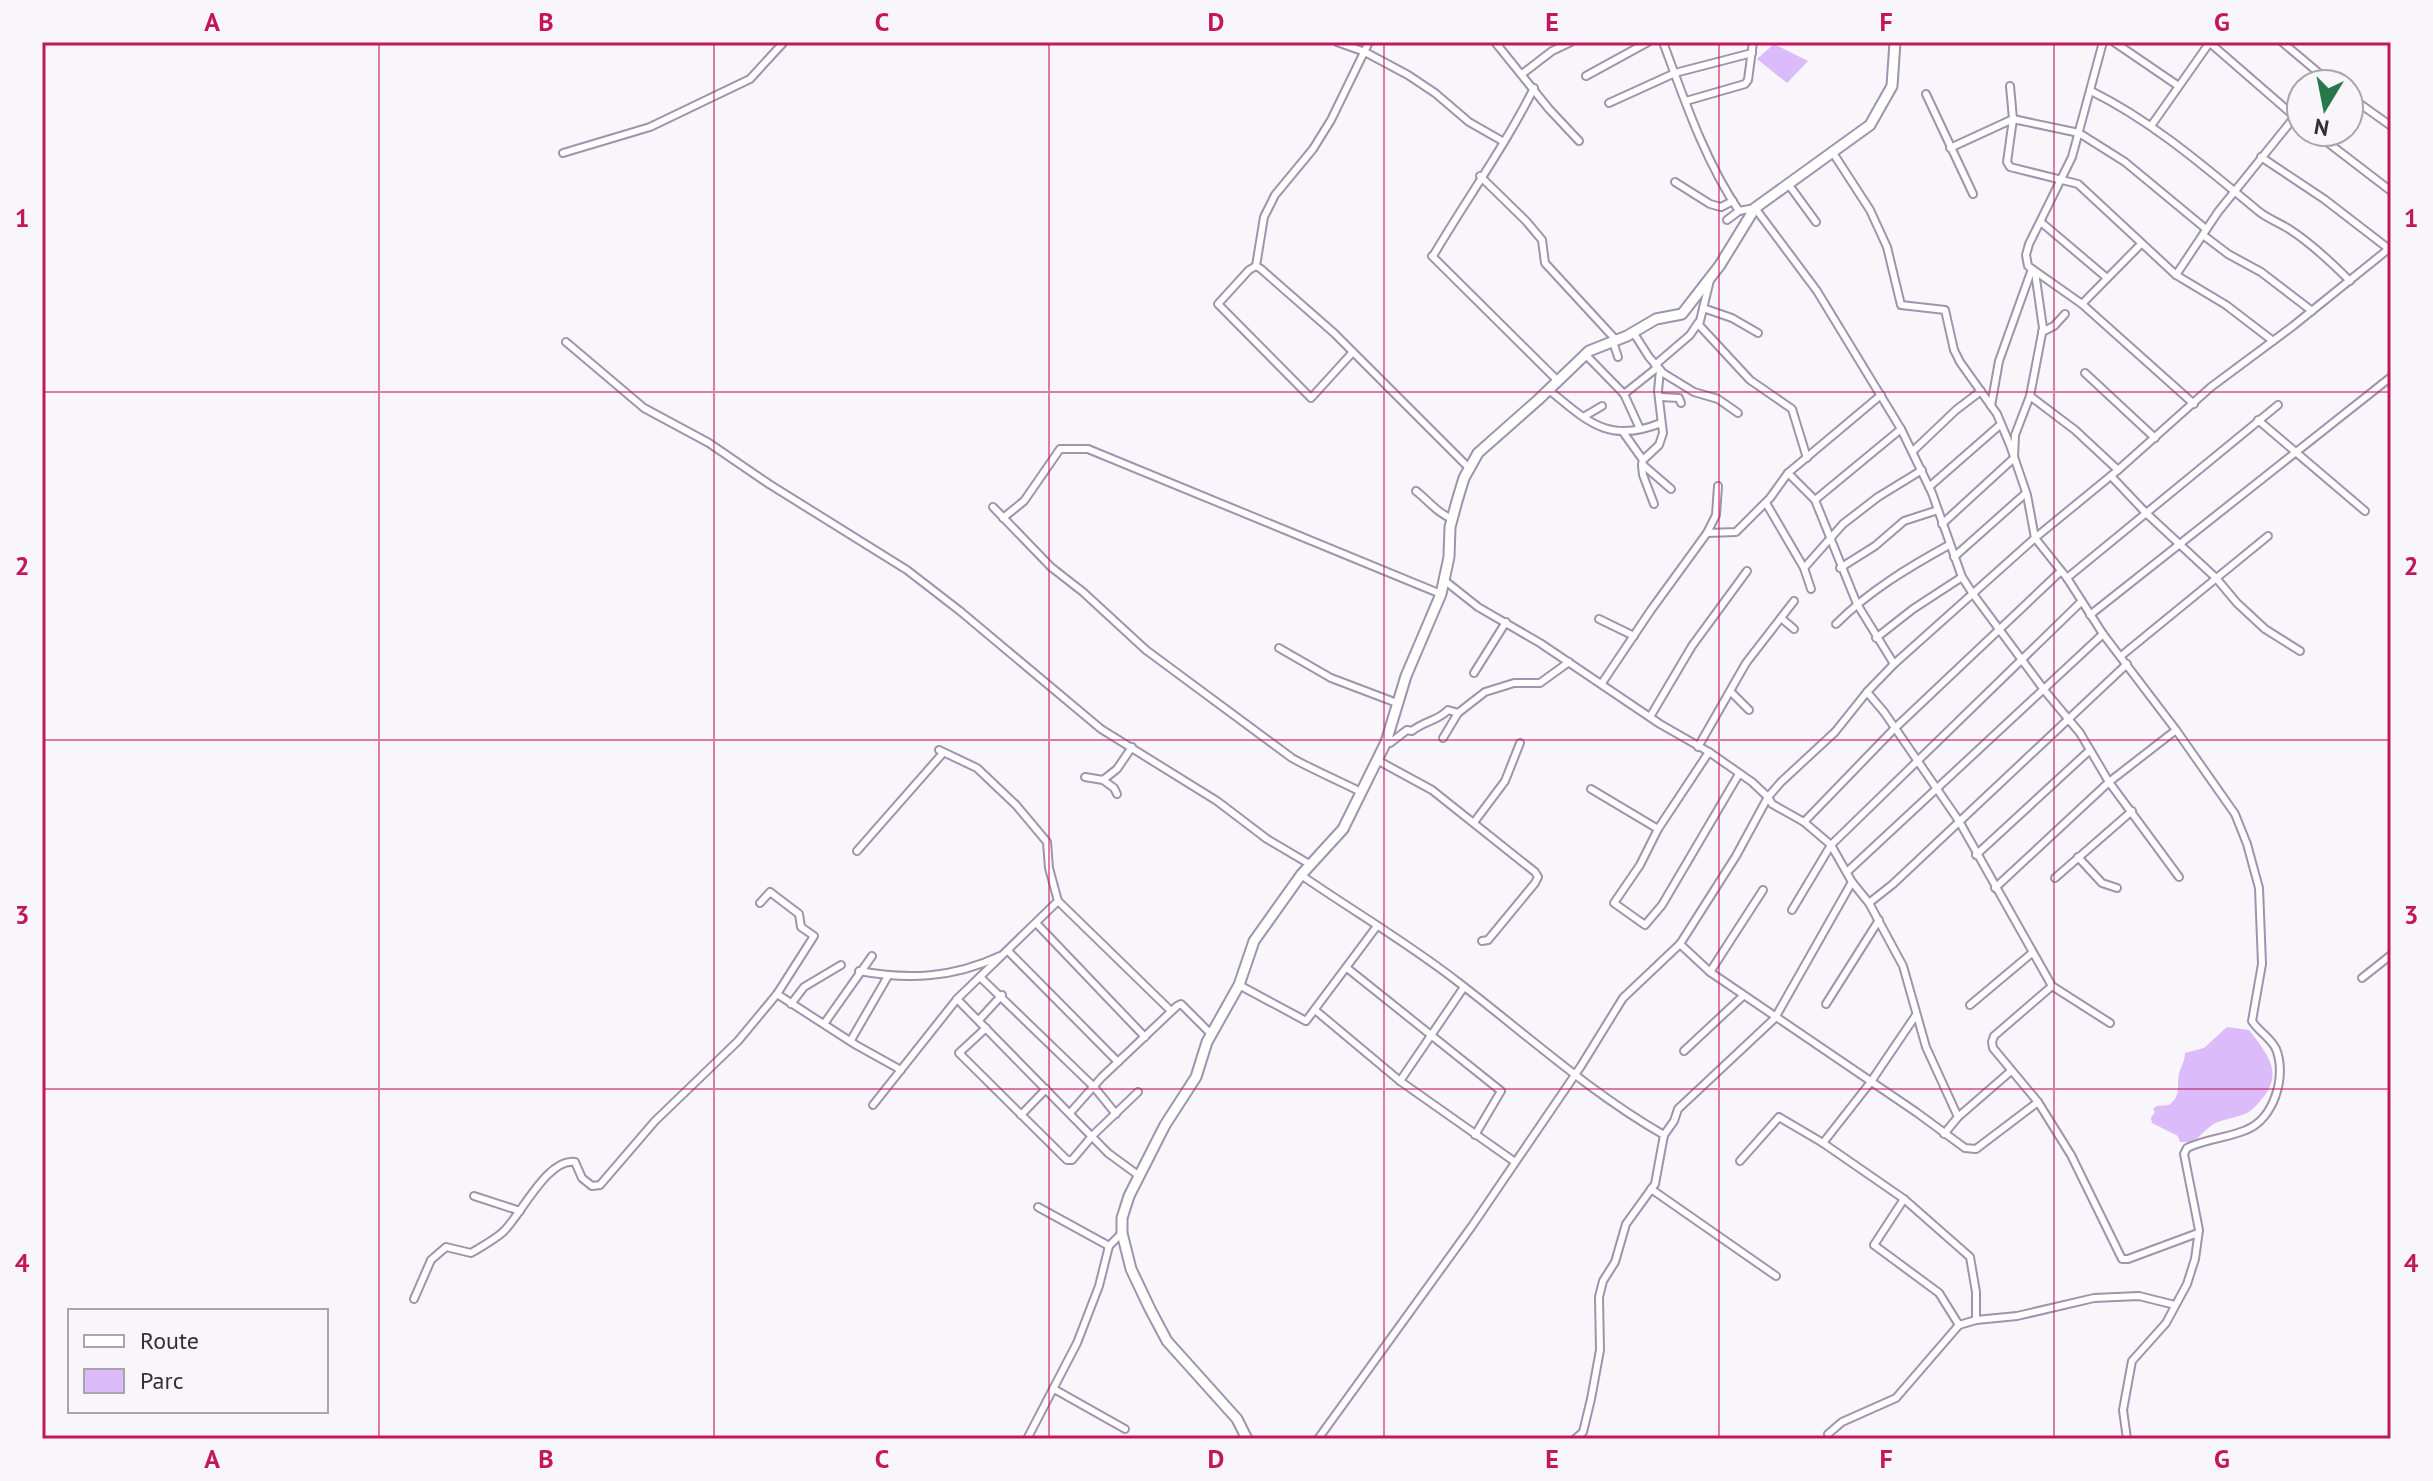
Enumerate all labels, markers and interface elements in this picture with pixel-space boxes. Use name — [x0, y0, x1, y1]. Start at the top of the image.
text: A — [204, 5, 220, 38]
text: B — [538, 5, 554, 38]
text: C — [875, 5, 889, 38]
text: D — [1208, 5, 1224, 38]
text: E — [1545, 5, 1559, 38]
text: F — [1879, 5, 1893, 38]
text: G — [2214, 5, 2230, 38]
north arrow — [2285, 68, 2365, 148]
text: N — [2312, 113, 2331, 143]
text: 1 — [15, 201, 29, 234]
text: 1 — [2404, 201, 2418, 234]
text: 2 — [15, 549, 29, 582]
text: 2 — [2404, 549, 2418, 582]
text: 3 — [15, 898, 29, 931]
text: 3 — [2404, 898, 2418, 931]
text: 4 — [15, 1246, 30, 1279]
text: 4 — [2404, 1246, 2419, 1279]
legend — [68, 1309, 328, 1413]
text: Route — [140, 1325, 199, 1356]
text: Parc — [140, 1365, 184, 1396]
text: A — [204, 1442, 220, 1475]
text: B — [538, 1442, 554, 1475]
text: C — [875, 1442, 889, 1475]
text: D — [1208, 1442, 1224, 1475]
text: E — [1545, 1442, 1559, 1475]
text: F — [1879, 1442, 1893, 1475]
text: G — [2214, 1442, 2230, 1475]

